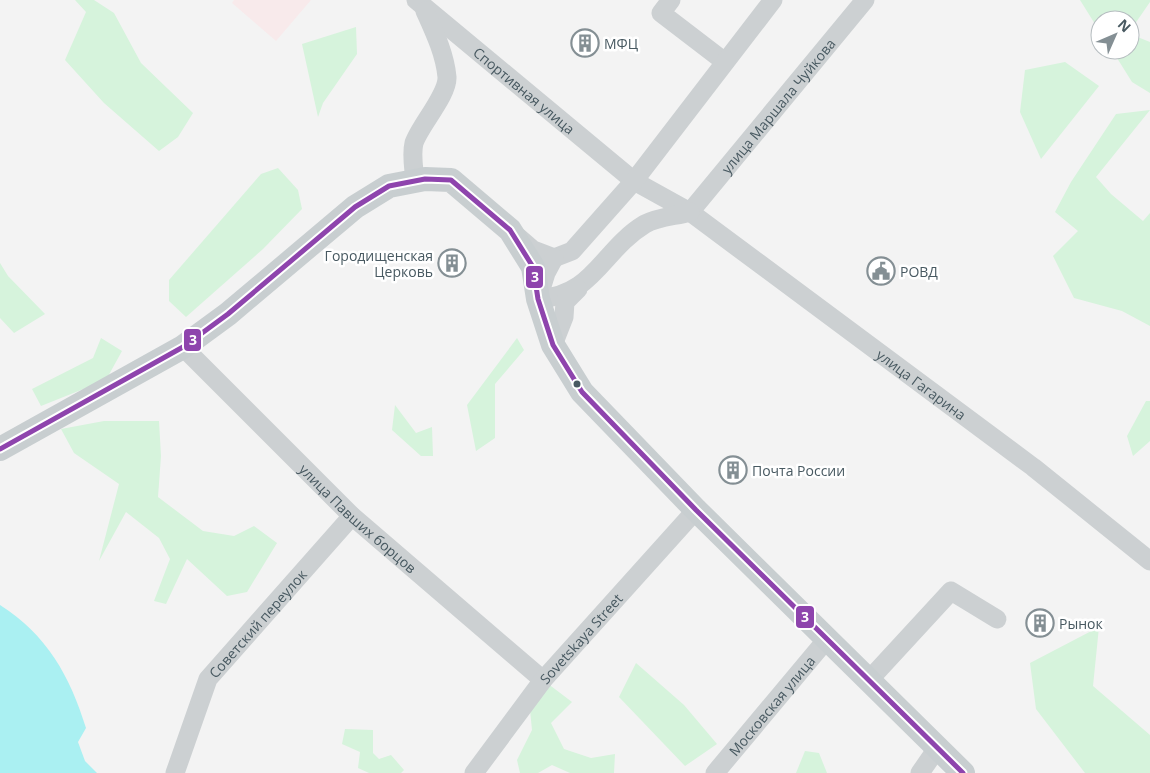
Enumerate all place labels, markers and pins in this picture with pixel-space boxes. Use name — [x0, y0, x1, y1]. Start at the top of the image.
building icon: МФЦ — [570, 28, 600, 58]
place label: МФЦ — [604, 34, 639, 53]
place label: Городищенская Церковь — [325, 246, 433, 281]
building icon: Городищенская Церковь — [437, 248, 467, 278]
public building icon: РОВД — [866, 256, 896, 286]
place label: РОВД — [900, 262, 938, 281]
unlabelled marker — [572, 379, 582, 389]
building icon: Почта России — [718, 455, 748, 485]
place label: Почта России — [752, 461, 845, 480]
building icon: Рынок — [1025, 608, 1055, 638]
place label: Рынок — [1059, 614, 1103, 633]

